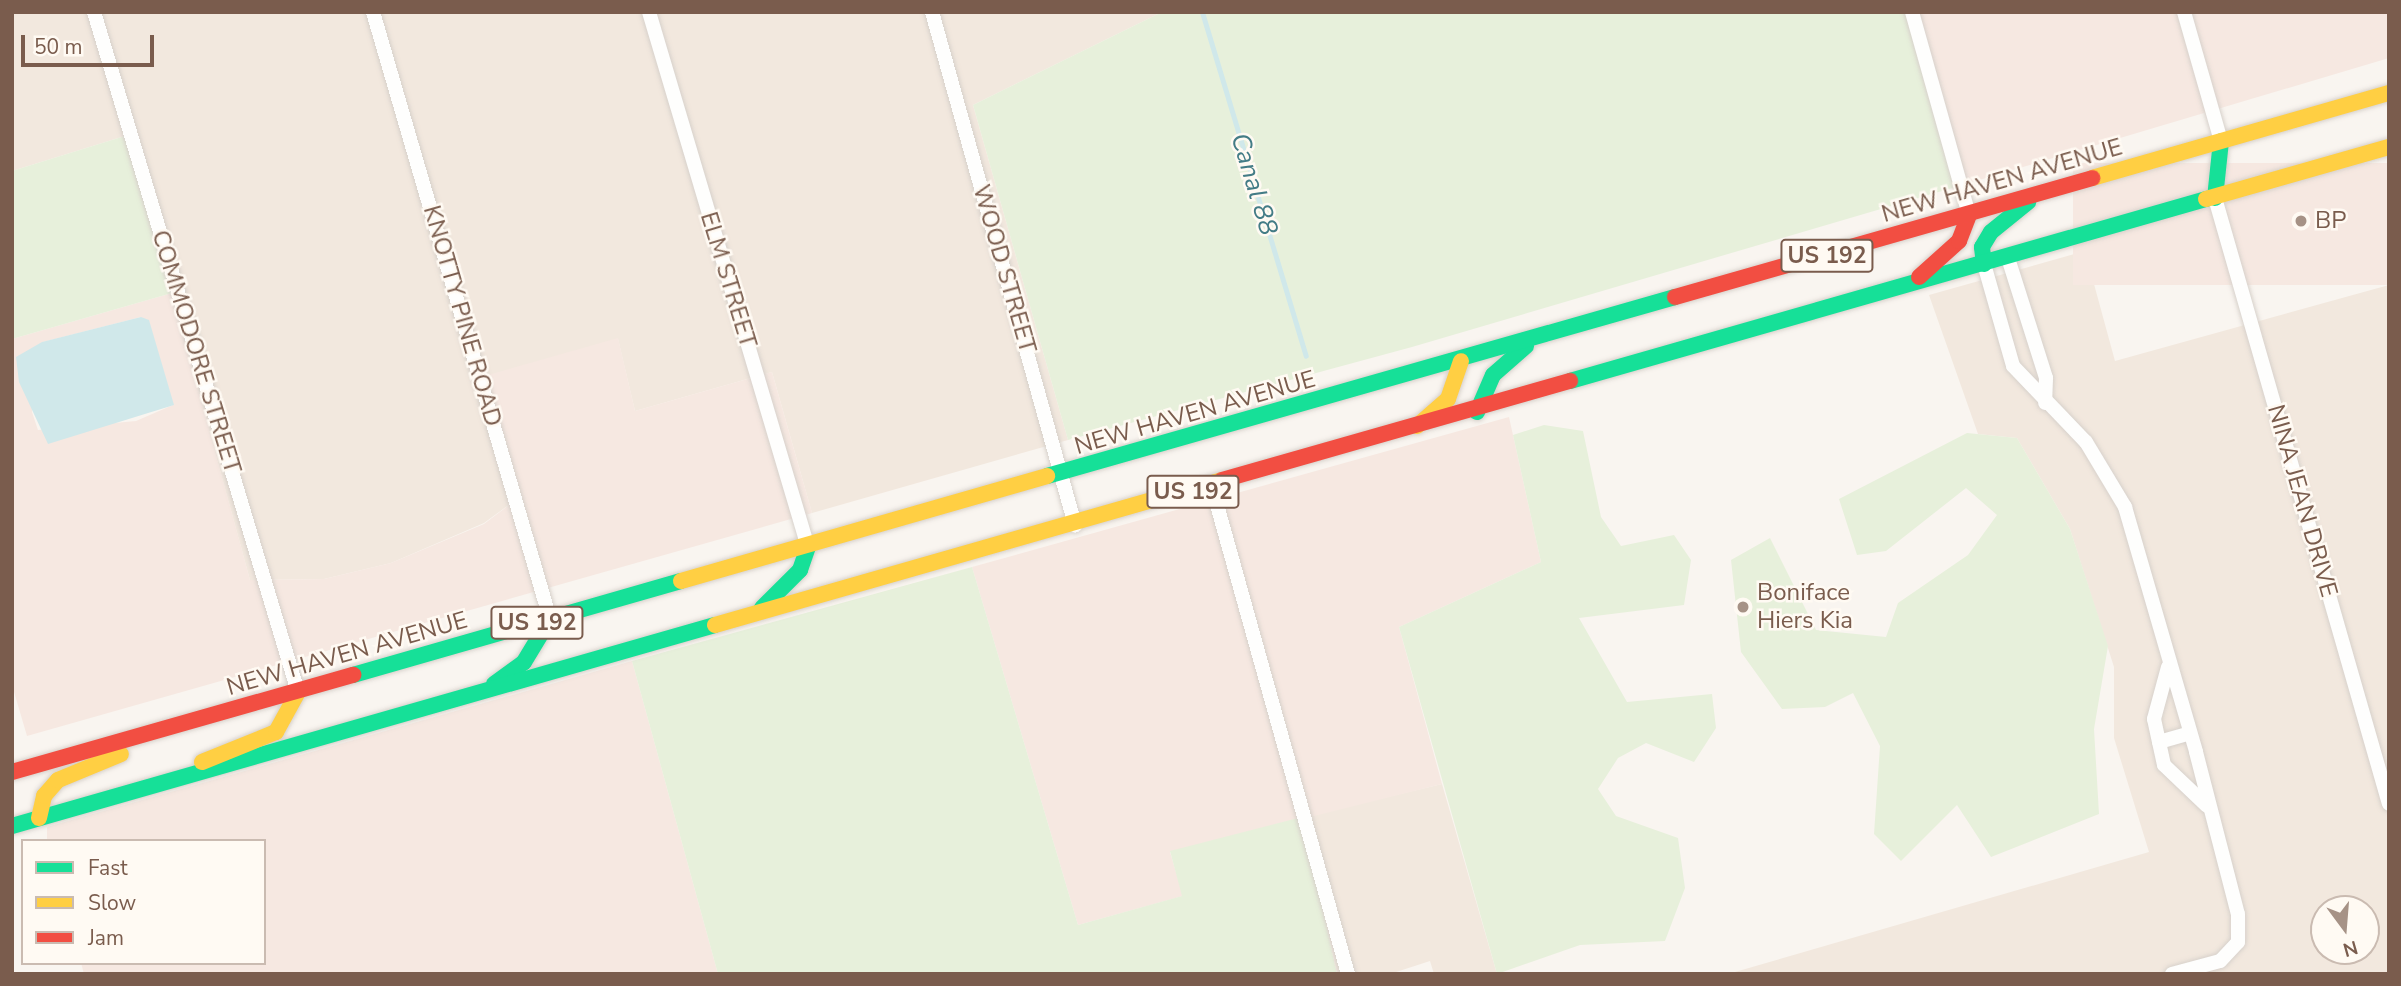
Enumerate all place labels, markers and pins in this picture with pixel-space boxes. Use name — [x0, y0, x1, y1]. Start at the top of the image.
place label: BP — [2315, 207, 2346, 235]
marker: BP — [2293, 213, 2309, 229]
place label: Boniface Hiers Kia — [1757, 579, 1853, 635]
marker: Boniface Hiers Kia — [1735, 599, 1751, 615]

